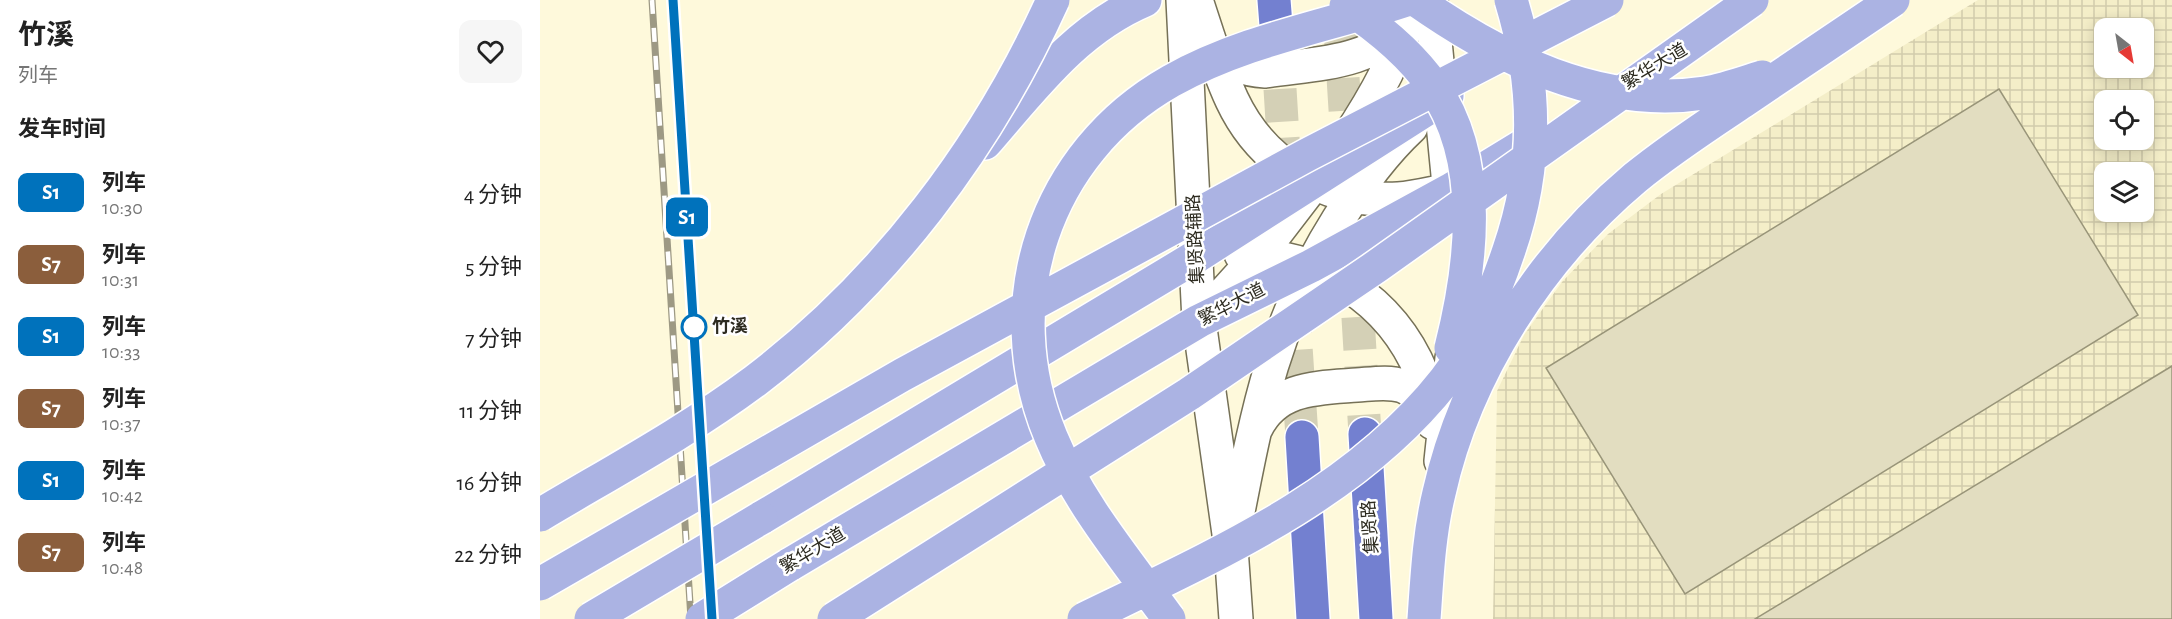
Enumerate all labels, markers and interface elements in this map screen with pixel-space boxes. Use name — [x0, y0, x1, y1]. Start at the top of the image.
north arrow — [2094, 18, 2154, 78]
map controls — [2094, 18, 2154, 222]
button: heart — [459, 20, 522, 83]
text: 竹溪 — [18, 22, 74, 50]
street label: 繁华大道 — [1618, 39, 1690, 93]
text: 列车 — [18, 66, 58, 86]
button: locate — [2094, 90, 2154, 150]
text: 发车时间 — [18, 118, 106, 140]
button: layers — [2094, 162, 2154, 222]
text: 列车 — [102, 172, 146, 194]
text: S1 — [42, 182, 60, 203]
text: 4 分钟 — [464, 184, 522, 206]
street label: 集贤路辅路 — [1183, 194, 1207, 285]
text: 10:30 — [102, 198, 143, 218]
line badge: S1 — [660, 198, 714, 236]
text: S1 — [678, 207, 696, 228]
text: 列车 — [102, 244, 146, 266]
text: S7 — [41, 254, 61, 275]
text: 5 分钟 — [465, 256, 522, 278]
text: 10:31 — [102, 270, 139, 290]
street label: 繁华大道 — [1195, 279, 1268, 329]
marker: 竹溪 — [681, 314, 707, 340]
text: 列车 — [102, 316, 146, 338]
place label: 竹溪 — [712, 316, 748, 336]
text: S1 — [42, 326, 60, 347]
text: 7 分钟 — [465, 328, 522, 350]
text: 10:33 — [102, 342, 141, 362]
text: 列车 — [102, 388, 146, 410]
text: S7 — [41, 398, 61, 419]
text: 11 分钟 — [459, 400, 522, 422]
text: 10:37 — [102, 414, 141, 434]
text: 列车 — [102, 460, 146, 482]
text: S1 — [42, 470, 60, 491]
text: 16 分钟 — [456, 472, 522, 494]
text: 10:42 — [102, 486, 143, 506]
street label: 集贤路 — [1358, 499, 1382, 555]
street label: 繁华大道 — [776, 523, 848, 577]
text: 列车 — [102, 532, 146, 554]
text: S7 — [41, 542, 61, 563]
text: 22 分钟 — [454, 544, 522, 566]
text: 10:48 — [102, 558, 143, 578]

